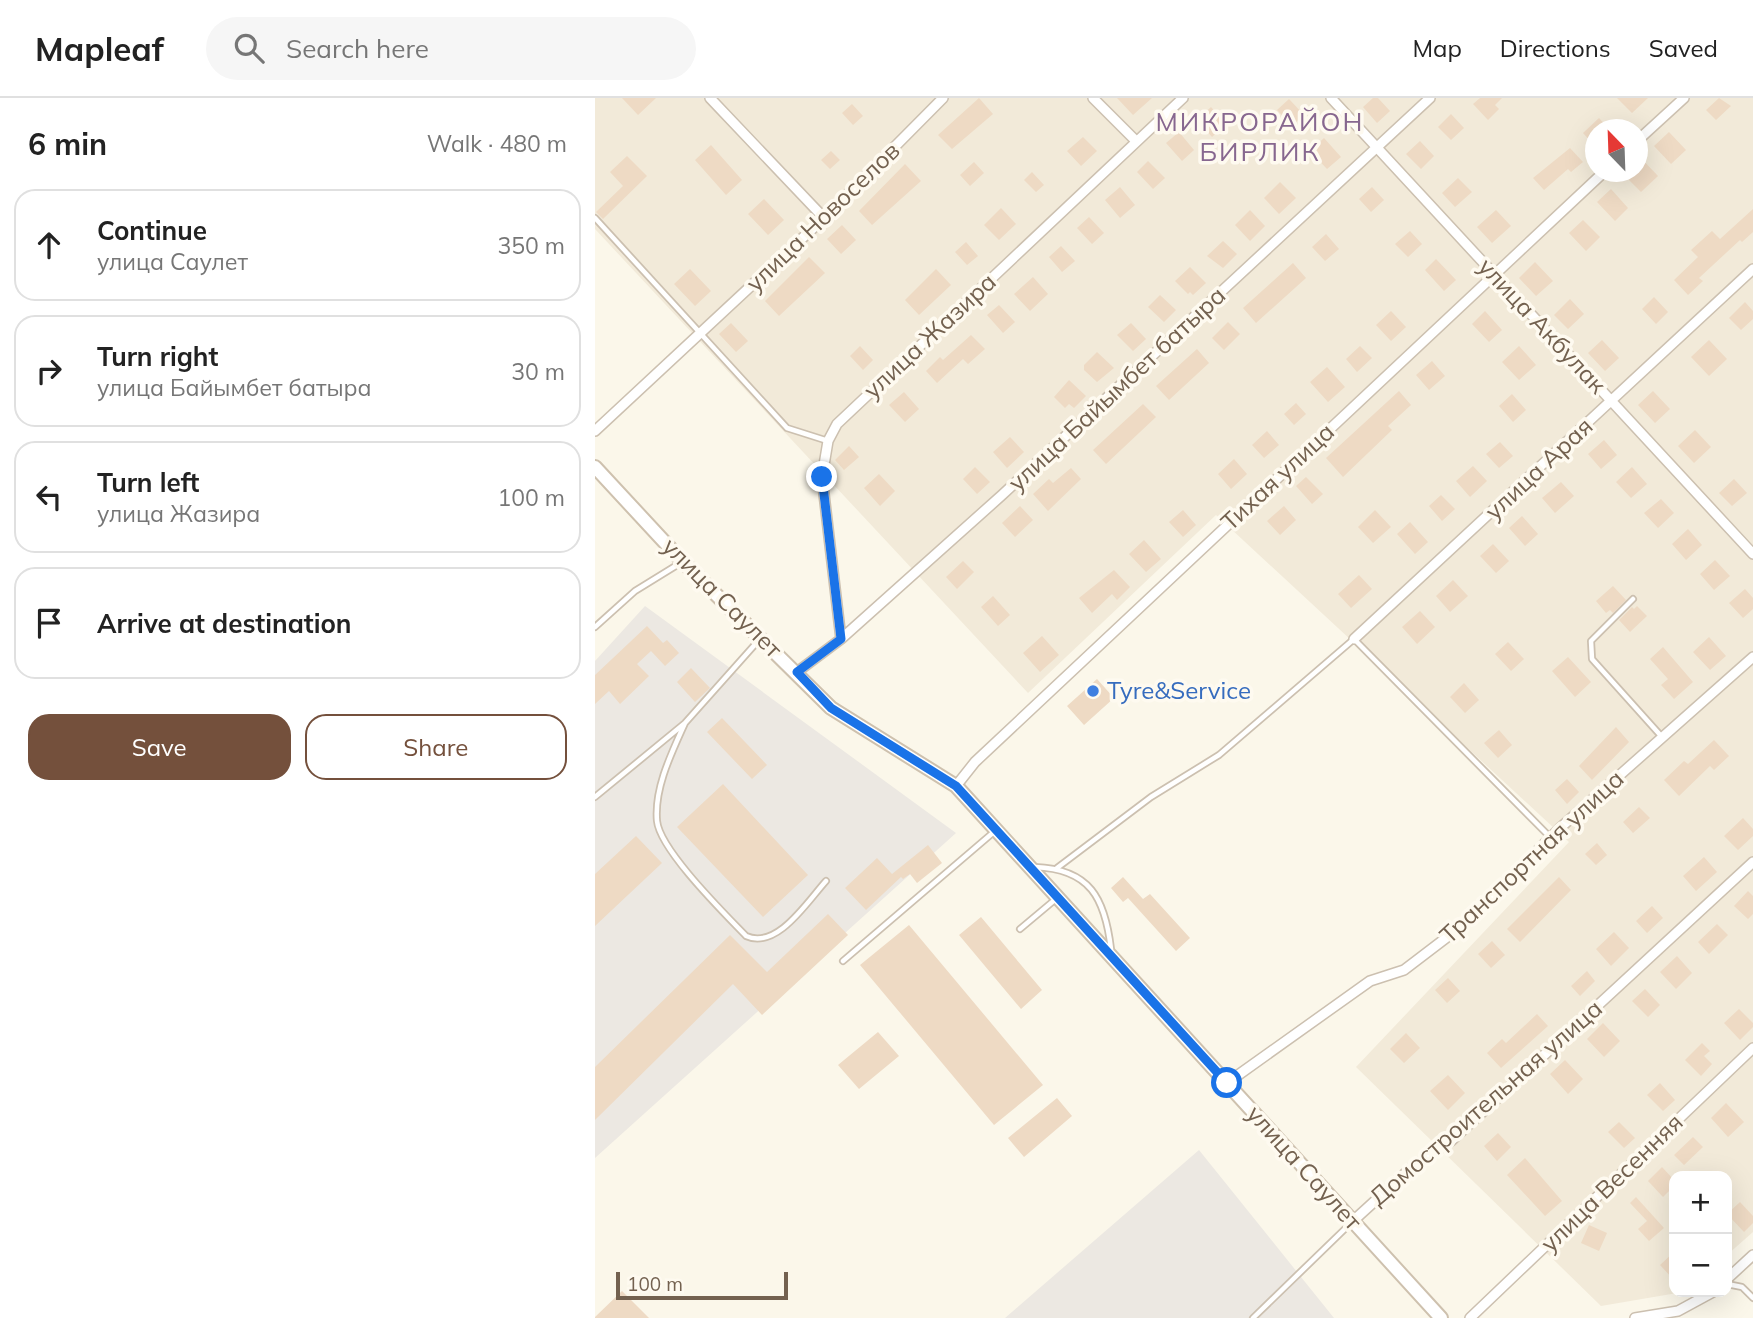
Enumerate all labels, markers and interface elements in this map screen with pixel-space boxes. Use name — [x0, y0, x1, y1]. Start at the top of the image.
search box — [206, 17, 696, 80]
text: Mapleaf — [35, 28, 164, 69]
icon: search — [230, 29, 268, 67]
text: Search here — [286, 32, 429, 65]
text: Map — [1412, 33, 1462, 63]
text: Directions — [1500, 33, 1611, 63]
text: Saved — [1649, 33, 1718, 63]
district label: МИКРОРАЙОН БИРЛИК — [1155, 105, 1365, 168]
north arrow — [1585, 119, 1648, 182]
text: 6 min — [28, 125, 107, 163]
text: Walk · 480 m — [427, 129, 567, 158]
street label: улица Новоселов — [739, 135, 906, 297]
text: Continue — [97, 214, 207, 247]
icon: ahead — [30, 226, 68, 264]
text: 350 m — [497, 231, 565, 260]
text: улица Саулет — [97, 247, 248, 276]
street label: улица Акбулак — [1472, 251, 1613, 399]
street label: улица Жазира — [857, 266, 1002, 404]
street label: улица Байымбет батыра — [1001, 280, 1231, 497]
text: Turn right — [97, 340, 218, 373]
icon: right — [30, 352, 68, 390]
text: 30 m — [511, 357, 565, 386]
text: улица Байымбет батыра — [97, 373, 372, 402]
street label: улица Арая — [1478, 411, 1598, 526]
street label: Тихая улица — [1214, 416, 1340, 536]
route end — [806, 461, 837, 492]
text: Turn left — [97, 466, 199, 499]
icon: left — [30, 478, 68, 516]
text: 100 m — [497, 483, 565, 512]
text: улица Жазира — [97, 499, 260, 528]
street label: улица Саулет — [656, 531, 789, 664]
icon: arrive — [30, 604, 68, 642]
text: Arrive at destination — [97, 607, 352, 640]
place label: Tyre&Service — [1107, 675, 1251, 705]
marker: Tyre&Service — [1085, 683, 1101, 699]
button: Save — [28, 714, 291, 780]
button: Share — [305, 714, 567, 780]
street label: Транспортная улица — [1433, 763, 1630, 949]
street label: Домостроительная улица — [1363, 993, 1608, 1212]
route start — [1211, 1067, 1242, 1098]
street label: улица Саулет — [1241, 1099, 1369, 1236]
street label: улица Весенняя — [1534, 1107, 1689, 1258]
map controls — [1669, 1171, 1732, 1297]
button: + — [1669, 1171, 1732, 1234]
button: − — [1669, 1234, 1732, 1297]
scale bar — [616, 1269, 787, 1301]
text: 100 m — [627, 1272, 683, 1296]

